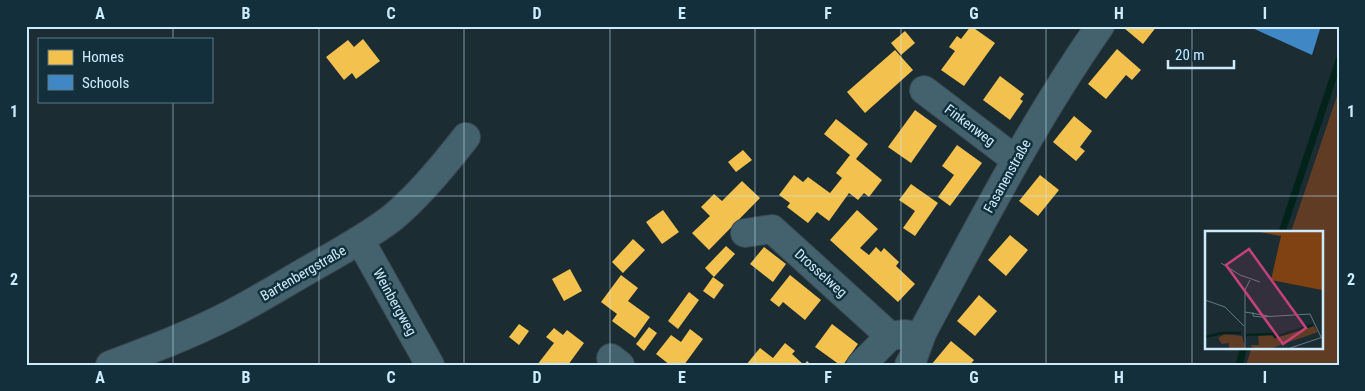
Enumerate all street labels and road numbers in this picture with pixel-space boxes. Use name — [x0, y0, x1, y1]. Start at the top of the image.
street label: Finkenweg — [942, 101, 998, 149]
street label: Fasanenstraße — [980, 136, 1034, 216]
street label: Bartenbergstraße — [257, 242, 349, 304]
street label: Drosselweg — [792, 246, 850, 300]
street label: Weinbergweg — [370, 266, 420, 338]

